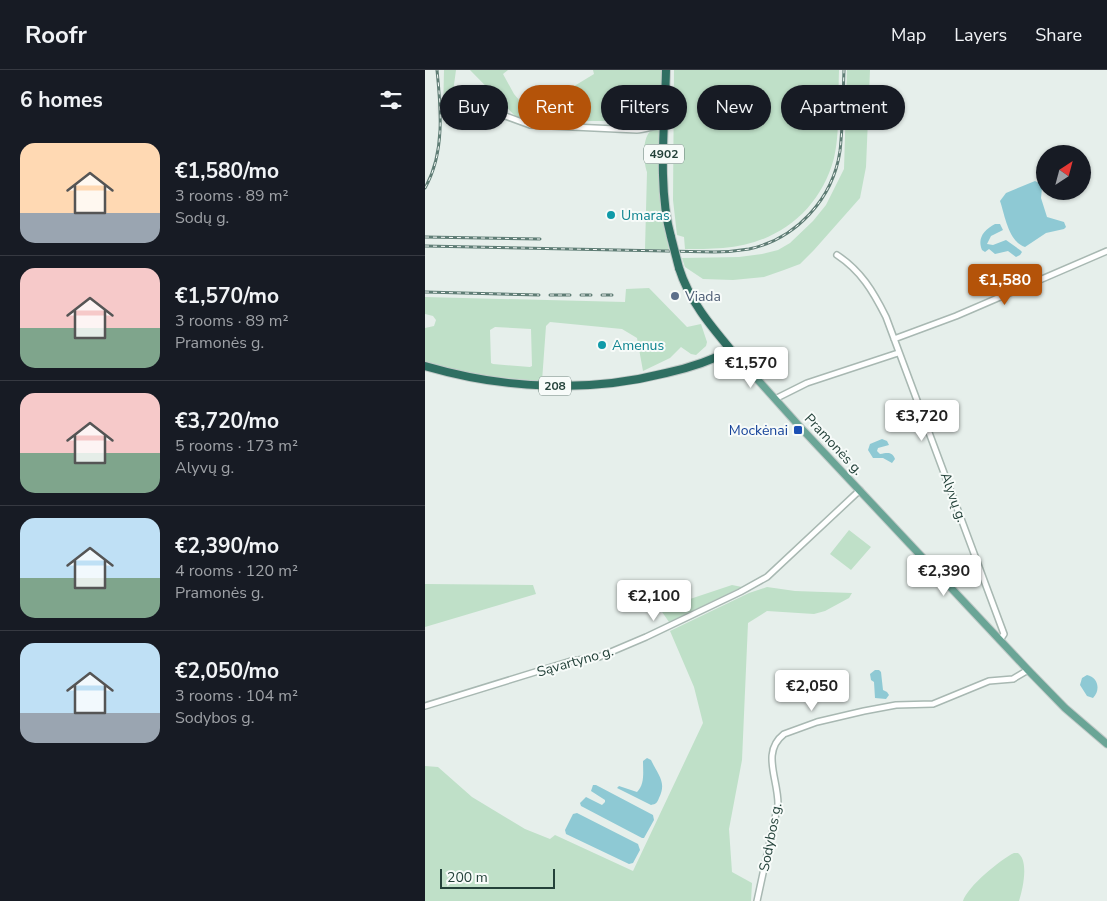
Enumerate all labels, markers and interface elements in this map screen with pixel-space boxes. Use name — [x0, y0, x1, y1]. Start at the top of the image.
text: Roofr — [25, 19, 87, 51]
text: Map — [891, 23, 926, 47]
text: Layers — [954, 23, 1007, 47]
text: Share — [1035, 23, 1082, 47]
chip: Buy — [440, 85, 508, 130]
chip: Rent — [518, 85, 591, 130]
chip: Filters — [601, 85, 687, 130]
chip: New — [697, 85, 771, 130]
chip: Apartment — [781, 85, 905, 130]
text: 6 homes — [20, 86, 103, 114]
icon: filters — [377, 86, 405, 114]
road number: 4902 — [644, 144, 684, 164]
north arrow — [1036, 145, 1091, 200]
map controls — [1036, 145, 1091, 200]
text: €1,580/mo — [175, 157, 279, 185]
icon: home — [60, 163, 120, 223]
text: 3 rooms · 89 m² — [175, 185, 288, 207]
place label: Umaras — [621, 206, 670, 225]
text: Sodų g. — [175, 207, 229, 229]
marker: Umaras — [605, 209, 617, 221]
pin: €1,580 — [964, 264, 1046, 306]
text: €1,580 — [979, 269, 1031, 291]
text: €1,570/mo — [175, 282, 279, 310]
place label: Viada — [684, 287, 721, 306]
icon: home — [60, 288, 120, 348]
marker: Viada — [669, 290, 681, 302]
text: 3 rooms · 89 m² — [175, 310, 288, 332]
text: Pramonės g. — [175, 332, 264, 354]
place label: Amenus — [612, 336, 664, 355]
marker: Amenus — [596, 339, 608, 351]
pin: €1,570 — [710, 346, 792, 389]
text: €1,570 — [725, 352, 777, 374]
road number: 208 — [539, 376, 571, 396]
pin: €3,720 — [881, 400, 963, 442]
text: €3,720 — [896, 405, 948, 427]
text: €3,720/mo — [175, 407, 279, 435]
street label: Pramonės g. — [800, 409, 867, 479]
icon: home — [60, 413, 120, 473]
place label: Mockėnai — [729, 421, 788, 440]
marker: Mockėnai — [792, 424, 804, 436]
text: 5 rooms · 173 m² — [175, 435, 298, 457]
text: Alyvų g. — [175, 457, 234, 479]
street label: Alyvų g. — [936, 470, 971, 525]
text: €2,390/mo — [175, 532, 279, 560]
icon: home — [60, 538, 120, 598]
pin: €2,390 — [903, 554, 985, 597]
text: 4 rooms · 120 m² — [175, 560, 298, 582]
text: €2,390 — [918, 560, 970, 582]
pin: €2,100 — [613, 580, 695, 622]
text: Pramonės g. — [175, 582, 264, 604]
text: €2,100 — [628, 585, 680, 607]
street label: Sąvartyno g. — [535, 641, 616, 681]
text: €2,050/mo — [175, 657, 279, 685]
icon: home — [60, 663, 120, 723]
pin: €2,050 — [771, 670, 853, 712]
text: €2,050 — [786, 675, 838, 697]
text: 3 rooms · 104 m² — [175, 685, 298, 707]
text: Sodybos g. — [175, 707, 254, 729]
street label: Sodybos g. — [755, 801, 786, 873]
scale bar — [440, 866, 555, 889]
text: 200 m — [447, 868, 488, 887]

